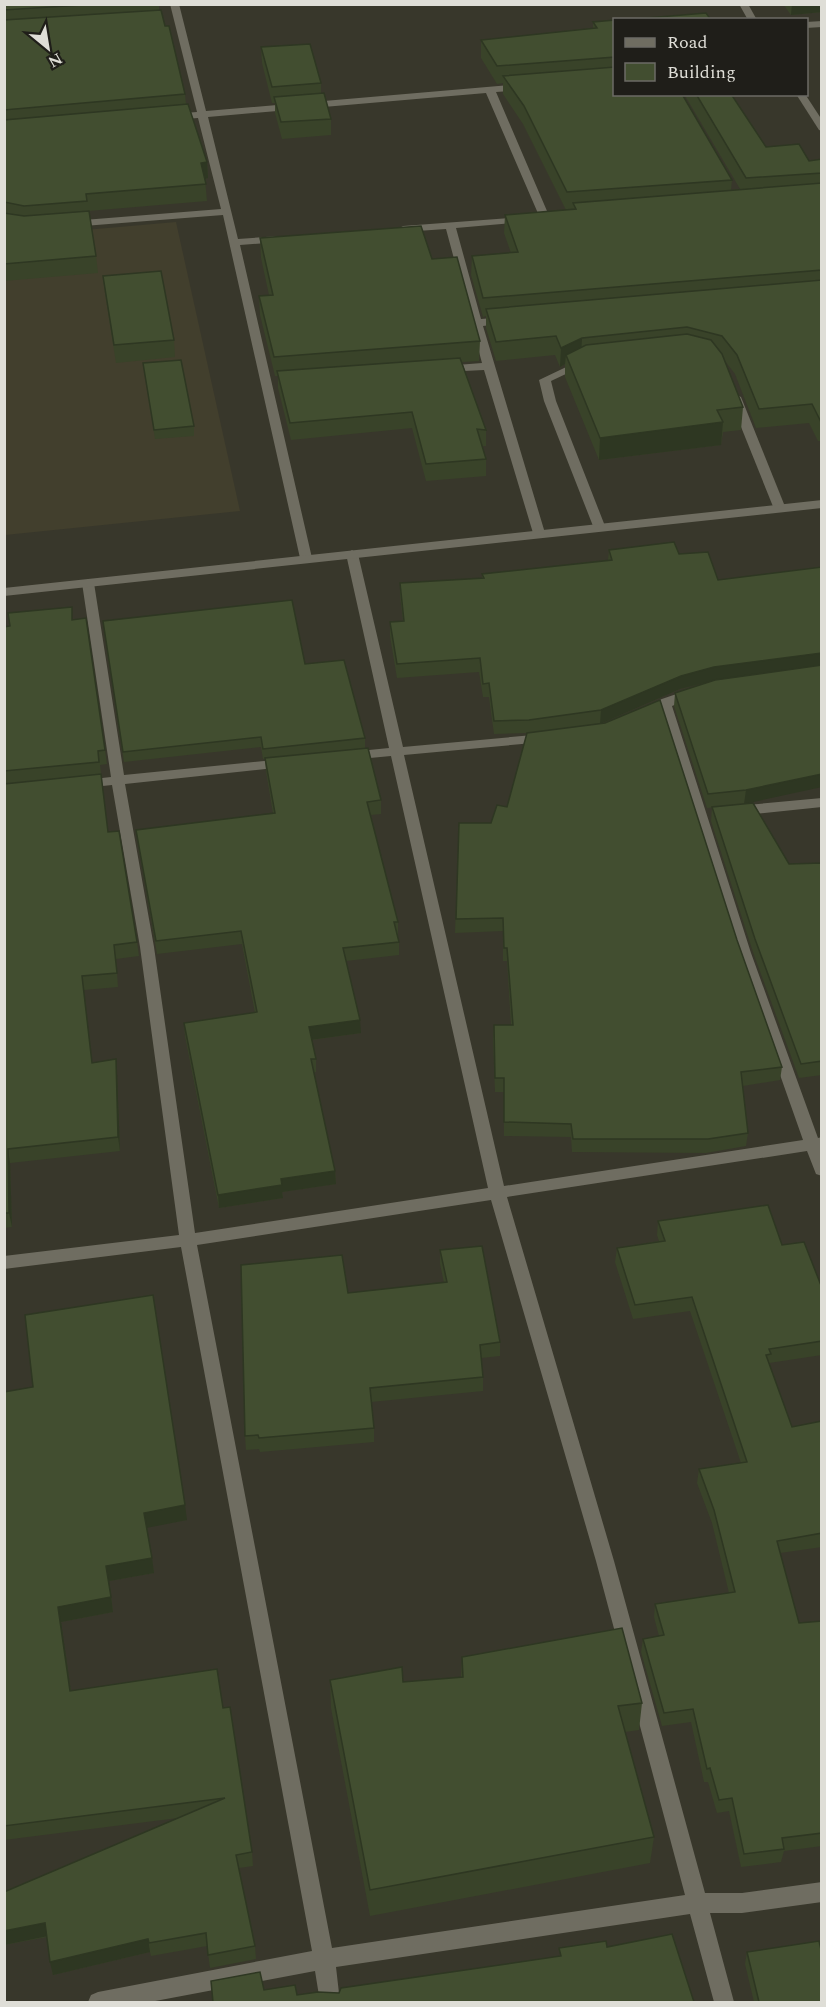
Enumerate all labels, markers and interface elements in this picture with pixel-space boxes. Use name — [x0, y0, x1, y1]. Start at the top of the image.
north arrow — [18, 18, 78, 78]
legend — [613, 18, 808, 96]
text: Road — [667, 29, 708, 56]
text: N — [43, 46, 67, 74]
text: Building — [667, 59, 736, 86]

